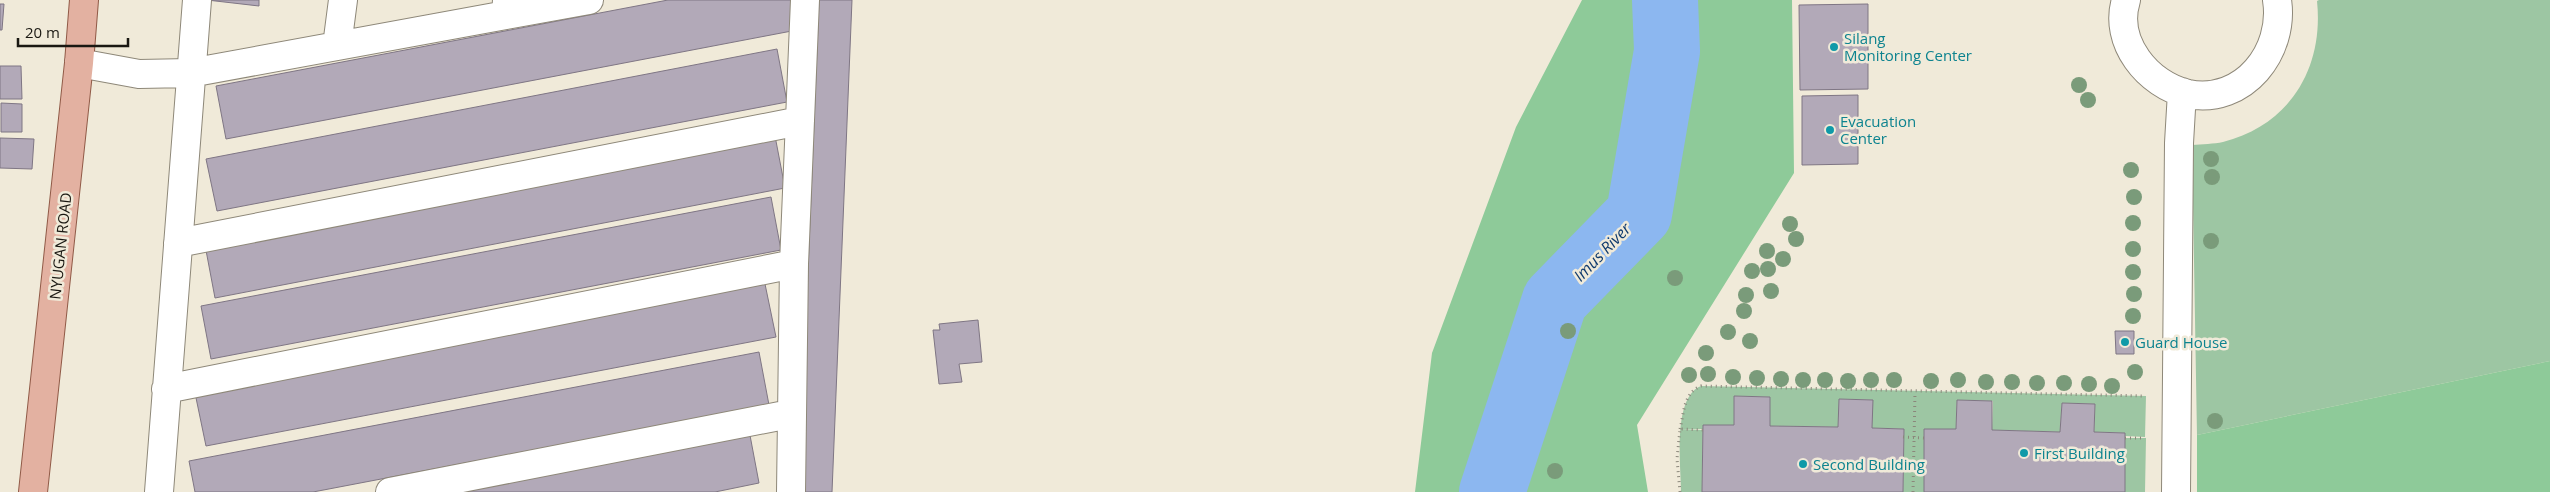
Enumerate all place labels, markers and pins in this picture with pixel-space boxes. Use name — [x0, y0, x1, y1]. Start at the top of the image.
place label: Silang Monitoring Center — [1844, 28, 1972, 65]
marker: Silang Monitoring Center — [1828, 41, 1840, 53]
place label: Evacuation Center — [1840, 111, 1916, 148]
marker: Evacuation Center — [1824, 124, 1836, 136]
place label: Guard House — [2135, 332, 2228, 352]
marker: Guard House — [2119, 336, 2131, 348]
place label: First Building — [2034, 443, 2125, 463]
marker: First Building — [2018, 447, 2030, 459]
place label: Second Building — [1813, 454, 1925, 474]
marker: Second Building — [1797, 458, 1809, 470]

